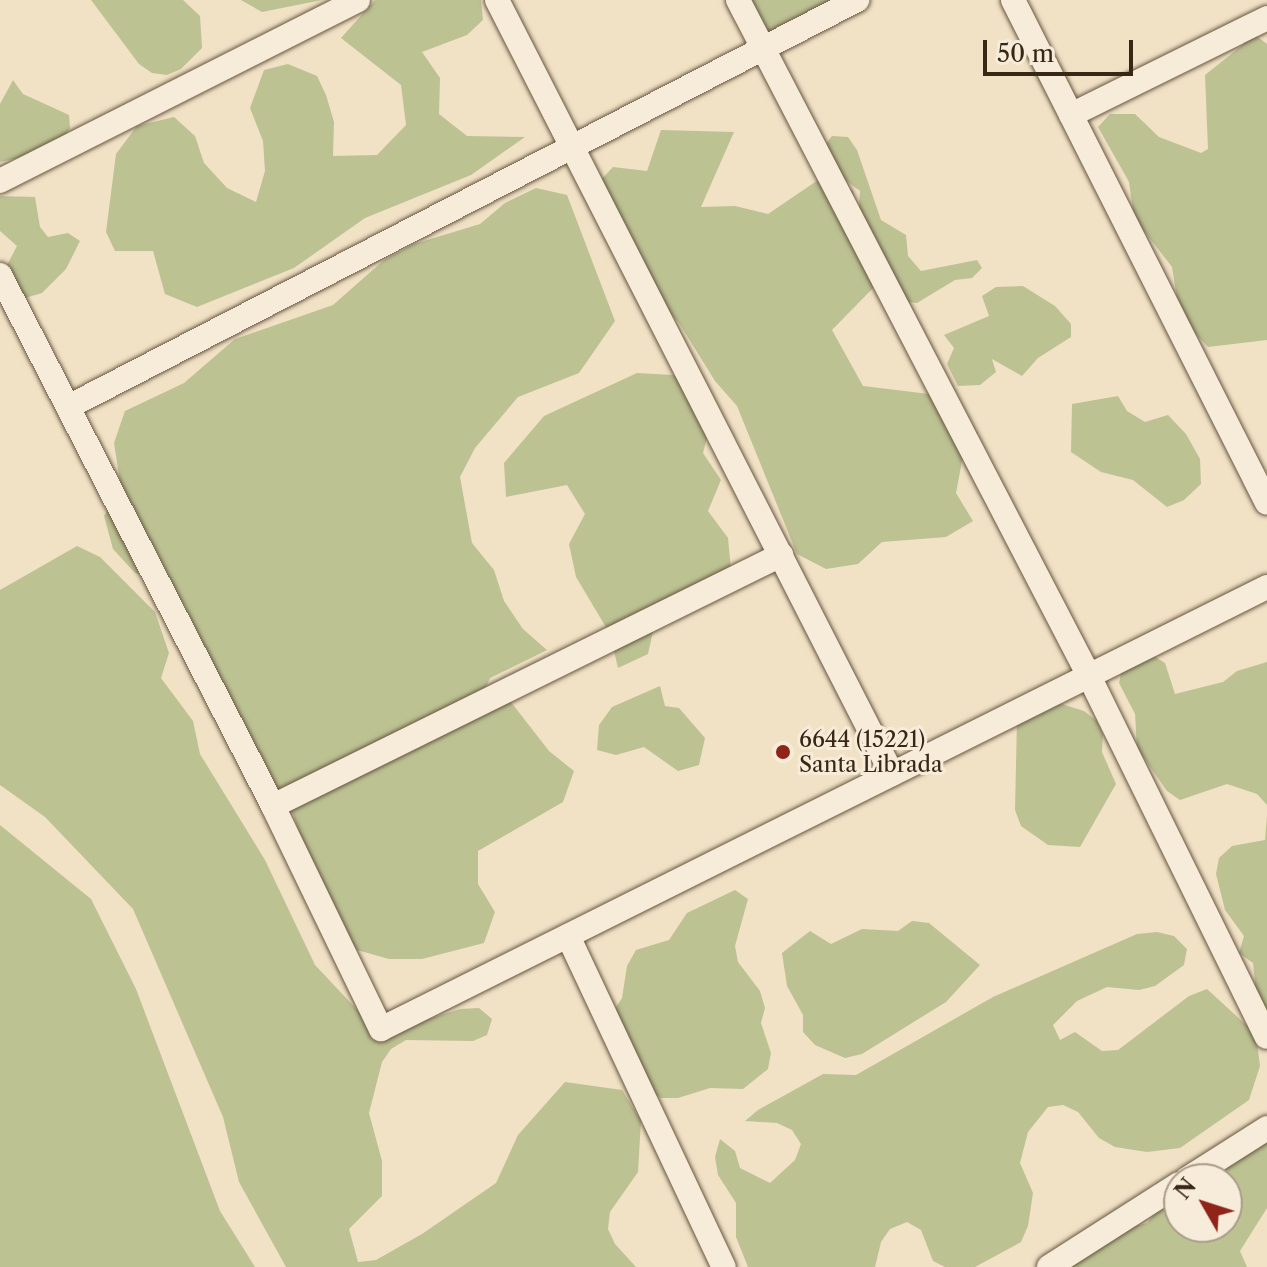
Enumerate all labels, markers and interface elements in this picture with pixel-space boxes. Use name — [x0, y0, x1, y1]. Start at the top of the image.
scale bar — [987, 24, 1137, 74]
text: 50 m — [997, 39, 1054, 68]
place label: 6644 (15221) Santa Librada — [799, 726, 943, 778]
marker: 6644 (15221) Santa Librada — [774, 743, 792, 761]
north arrow — [1163, 1163, 1243, 1243]
text: N — [1169, 1173, 1202, 1205]

